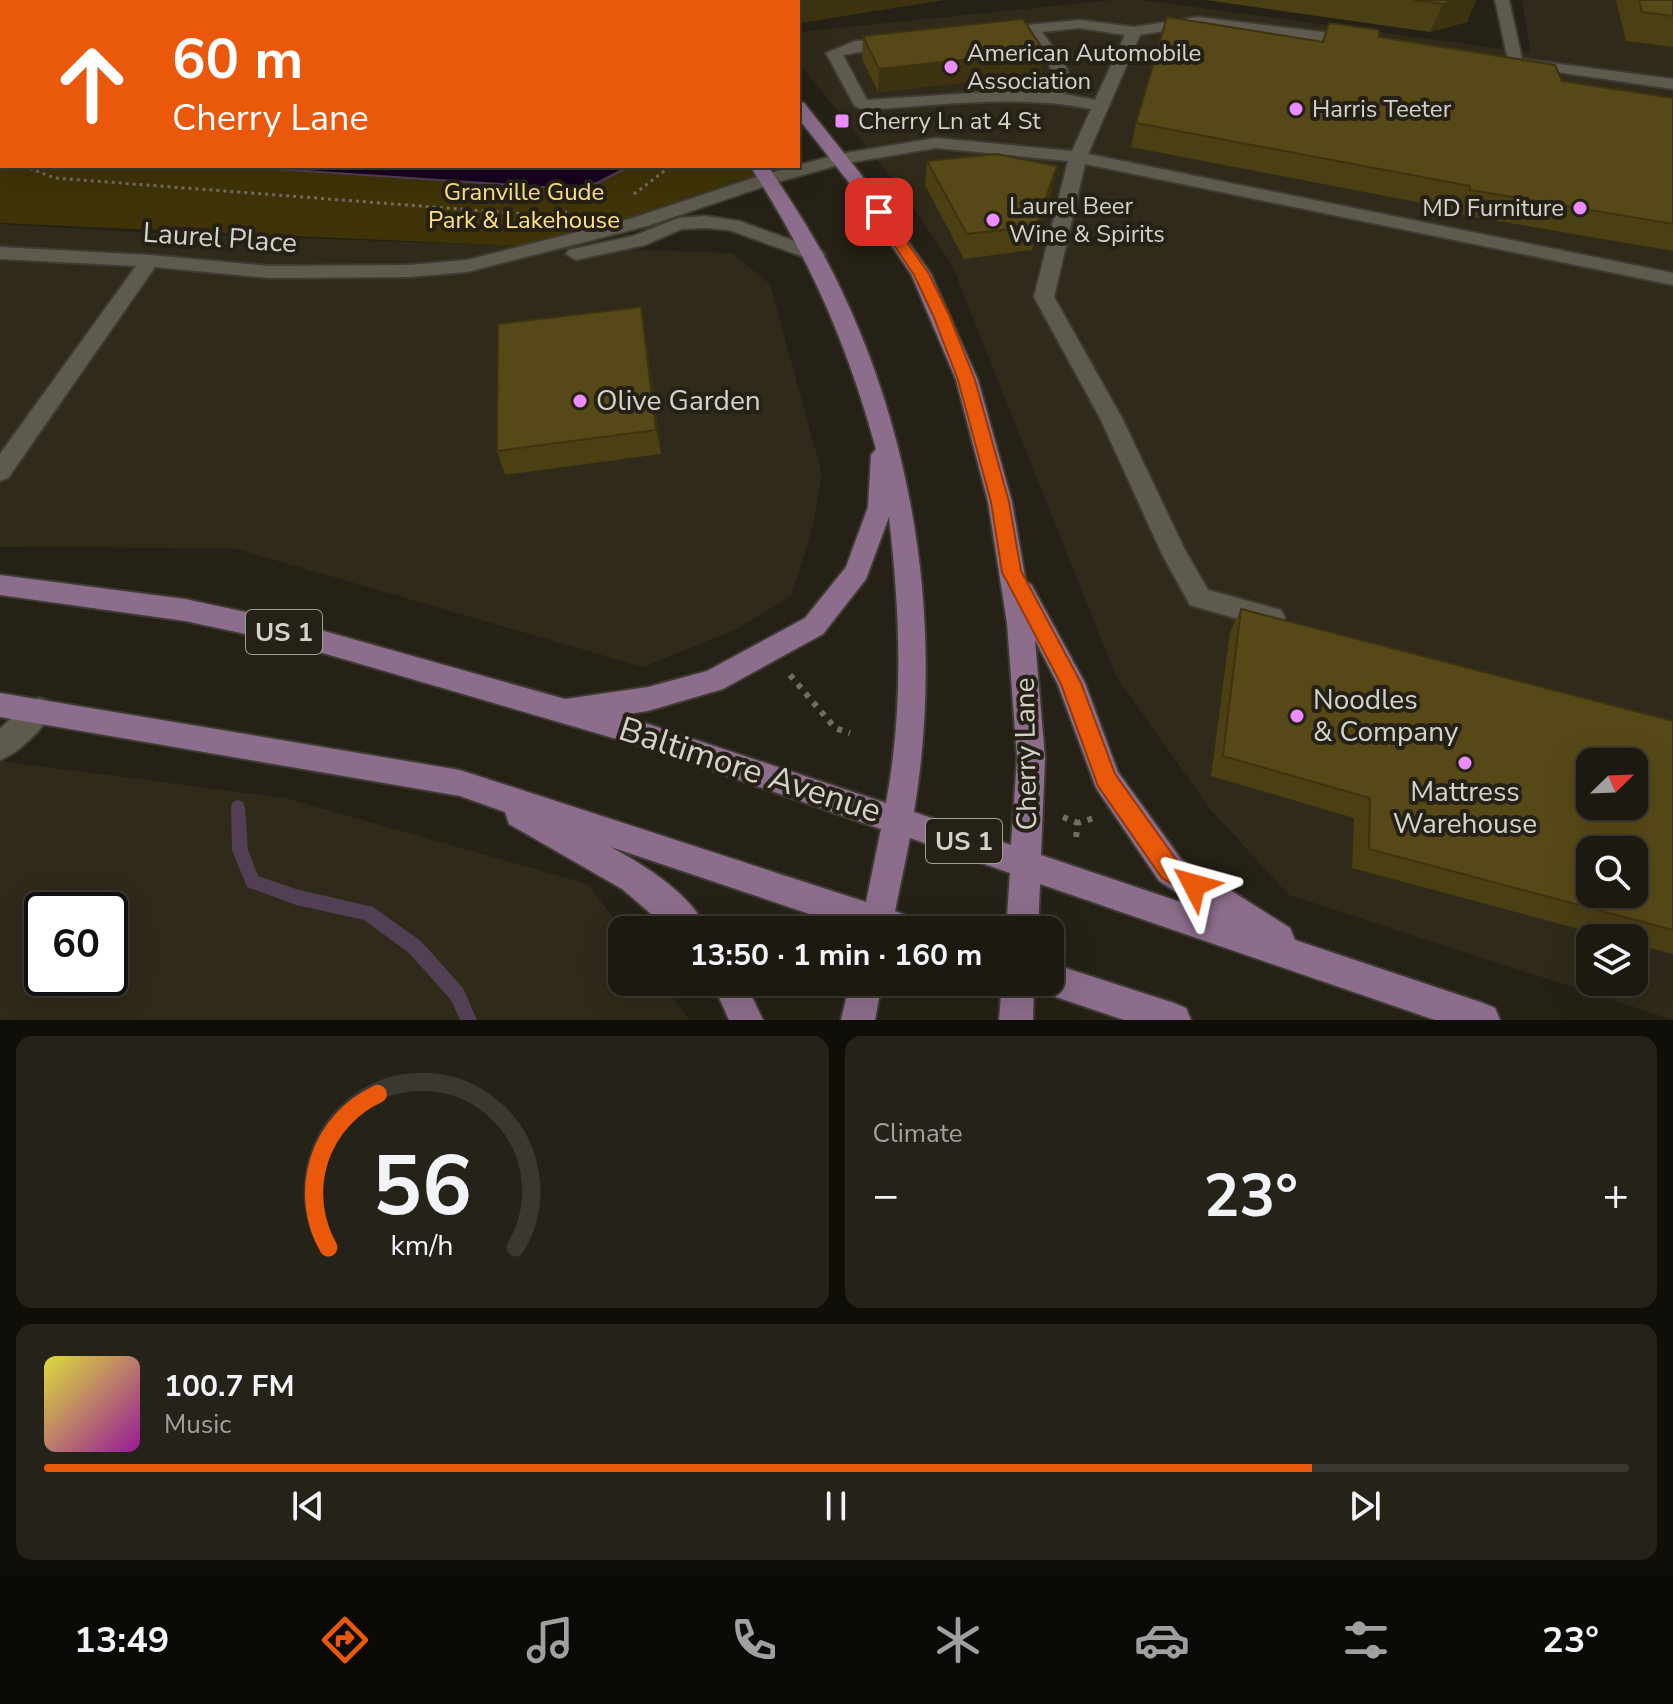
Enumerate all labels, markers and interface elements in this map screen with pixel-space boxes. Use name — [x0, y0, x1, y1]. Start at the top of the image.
text: 60 m — [172, 21, 303, 98]
icon: ahead — [40, 32, 144, 136]
place label: American Automobile Association — [967, 37, 1201, 97]
marker: American Automobile Association — [942, 58, 960, 76]
place label: Harris Teeter — [1312, 93, 1452, 125]
text: Cherry Lane — [172, 94, 369, 143]
marker: Harris Teeter — [1287, 100, 1305, 118]
place label: Cherry Ln at 4 St — [858, 105, 1041, 137]
marker: Cherry Ln at 4 St — [833, 112, 851, 130]
park label: Granville Gude Park & Lakehouse — [428, 176, 620, 236]
pin — [845, 178, 913, 246]
icon: arrive — [857, 190, 901, 234]
place label: Laurel Beer Wine & Spirits — [1009, 190, 1165, 250]
place label: MD Furniture — [1422, 192, 1564, 224]
marker: MD Furniture — [1571, 199, 1589, 217]
marker: Laurel Beer Wine & Spirits — [984, 211, 1002, 229]
street label: Laurel Place — [142, 214, 298, 262]
place label: Olive Garden — [596, 382, 761, 420]
marker: Olive Garden — [571, 392, 589, 410]
road number: US 1 — [246, 610, 322, 654]
street label: Cherry Lane — [1006, 677, 1046, 831]
place label: Noodles & Company — [1313, 681, 1459, 751]
street label: Baltimore Avenue — [613, 706, 887, 834]
marker: Noodles & Company — [1288, 707, 1306, 725]
north arrow — [1576, 748, 1648, 820]
map controls — [1576, 748, 1648, 996]
marker: Mattress Warehouse — [1456, 754, 1474, 772]
place label: Mattress Warehouse — [1393, 773, 1537, 843]
road number: US 1 — [926, 819, 1002, 863]
button: search — [1576, 836, 1648, 908]
position arrow — [1152, 843, 1236, 927]
speed limit sign: 60 — [24, 892, 128, 996]
button: layers — [1576, 924, 1648, 996]
text: 13:50 · 1 min · 160 m — [690, 935, 982, 976]
text: Climate — [873, 1116, 963, 1151]
text: 56 — [372, 1130, 472, 1243]
text: 23° — [1203, 1155, 1298, 1237]
text: − — [873, 1166, 899, 1226]
text: + — [1603, 1166, 1629, 1226]
text: km/h — [391, 1226, 454, 1265]
text: 100.7 FM — [164, 1366, 294, 1407]
text: Music — [164, 1407, 231, 1442]
icon: previous — [286, 1484, 330, 1528]
icon: pause — [814, 1484, 858, 1528]
icon: next — [1343, 1484, 1387, 1528]
icon: directions — [317, 1612, 373, 1668]
icon: music — [522, 1612, 578, 1668]
icon: phone — [726, 1612, 782, 1668]
icon: climate — [930, 1612, 986, 1668]
icon: car — [1134, 1612, 1190, 1668]
icon: filters — [1338, 1612, 1394, 1668]
text: 13:49 — [74, 1616, 169, 1665]
text: 23° — [1542, 1616, 1599, 1665]

